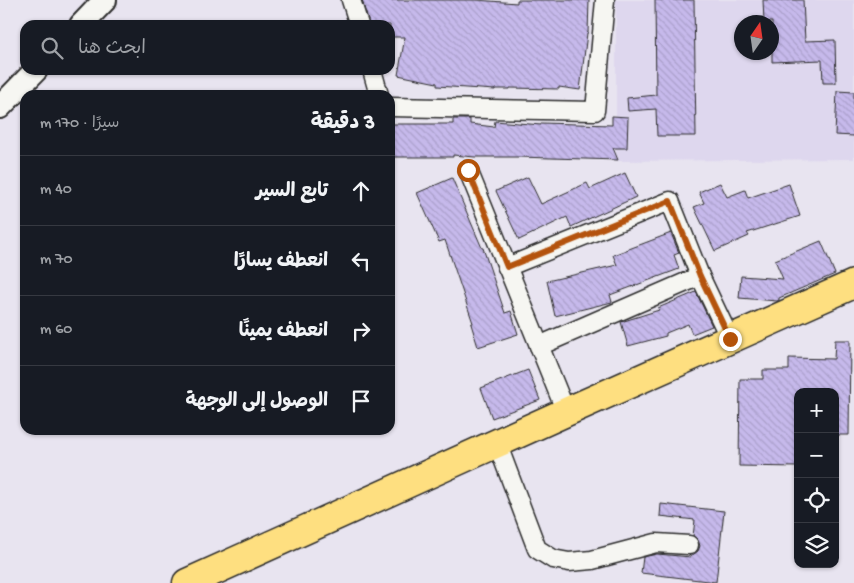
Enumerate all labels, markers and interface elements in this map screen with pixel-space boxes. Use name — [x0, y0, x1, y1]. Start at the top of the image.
north arrow — [734, 15, 779, 60]
search box — [20, 20, 395, 75]
icon: search — [38, 34, 66, 62]
text: ابحث هنا — [78, 38, 146, 61]
text: 3 دقيقة — [311, 112, 375, 137]
text: سيرًا · 170 m — [40, 115, 119, 134]
route start — [457, 159, 480, 182]
icon: ahead — [347, 177, 375, 205]
text: 40 m — [40, 181, 72, 200]
text: تابع السير — [256, 181, 328, 204]
icon: left — [347, 247, 375, 275]
text: 70 m — [40, 251, 73, 270]
text: انعطف يسارًا — [234, 251, 328, 274]
icon: right — [347, 317, 375, 345]
text: 60 m — [40, 321, 72, 340]
text: انعطف يمينًا — [239, 321, 328, 344]
route end — [719, 328, 742, 351]
icon: arrive — [347, 387, 375, 415]
map controls — [794, 388, 839, 568]
button: + — [794, 388, 839, 433]
text: الوصول إلى الوجهة — [185, 391, 328, 414]
button: − — [794, 433, 839, 478]
button: locate — [794, 478, 839, 523]
button: layers — [794, 523, 839, 568]

